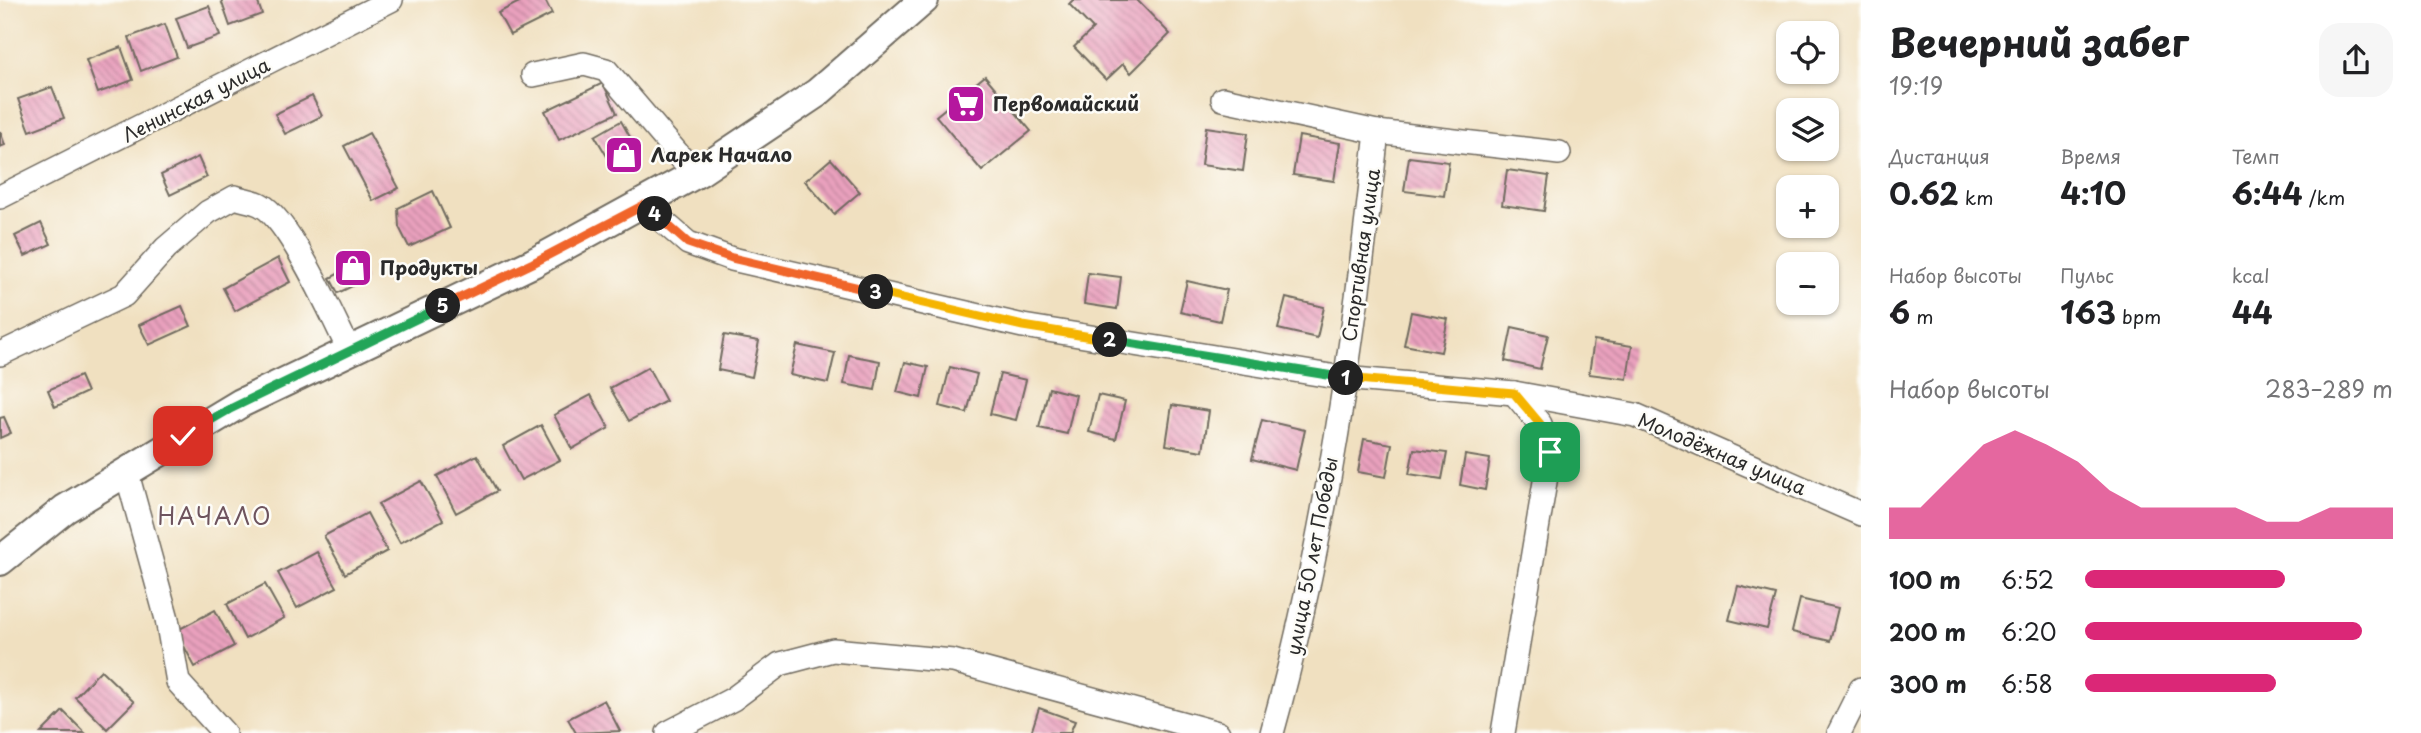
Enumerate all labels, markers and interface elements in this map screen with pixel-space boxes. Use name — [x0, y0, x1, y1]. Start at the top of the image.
text: Вечерний забег — [1889, 13, 2189, 70]
map controls — [1776, 21, 1839, 315]
button: locate — [1776, 21, 1839, 84]
button: share — [2319, 23, 2393, 97]
street label: Ленинская улица — [117, 50, 274, 148]
text: 19:19 — [1889, 68, 1943, 103]
supermarket icon: Первомайский — [945, 83, 987, 125]
place label: Первомайский — [993, 89, 1139, 117]
button: layers — [1776, 98, 1839, 161]
shop icon: Ларек Начало — [603, 134, 645, 176]
place label: Ларек Начало — [651, 140, 792, 168]
text: Дистанция — [1889, 142, 1990, 170]
text: Время — [2060, 142, 2121, 170]
text: Темп — [2232, 142, 2280, 170]
street label: Спортивная улица — [1334, 166, 1386, 343]
text: 0.62 — [1889, 170, 1959, 215]
text: 4:10 — [2060, 170, 2126, 215]
text: 6:44 — [2232, 170, 2303, 215]
button: + — [1776, 175, 1839, 238]
text: km — [1959, 183, 1993, 211]
text: /km — [2303, 183, 2345, 211]
pin: 4 — [638, 196, 672, 232]
text: 4 — [648, 199, 661, 227]
shop icon: Продукты — [332, 247, 374, 289]
button: − — [1776, 252, 1839, 315]
place label: Продукты — [380, 253, 478, 281]
text: Набор высоты — [1889, 261, 2022, 289]
text: Пульс — [2060, 261, 2114, 289]
text: kcal — [2232, 261, 2270, 289]
pin: 3 — [858, 274, 894, 310]
text: 3 — [869, 277, 882, 305]
pin: 5 — [426, 288, 460, 324]
text: 6 — [1889, 289, 1910, 334]
text: 163 — [2060, 289, 2116, 334]
text: 44 — [2232, 289, 2273, 334]
text: 5 — [436, 291, 449, 319]
text: m — [1910, 302, 1934, 330]
text: bpm — [2116, 302, 2161, 330]
pin: 2 — [1092, 322, 1128, 358]
text: 2 — [1103, 325, 1116, 353]
pin: 1 — [1328, 360, 1364, 396]
text: 1 — [1341, 363, 1350, 391]
text: Набор высоты — [1889, 371, 2050, 406]
text: 283–289 m — [2265, 371, 2393, 406]
street label: Молодёжная улица — [1634, 405, 1811, 501]
pin — [153, 406, 213, 466]
icon: check — [164, 417, 202, 455]
pin — [1520, 422, 1580, 482]
icon: arrive — [1531, 433, 1569, 471]
street label: улица 50 лет Победы — [1278, 454, 1344, 657]
district label: НАЧАЛО — [157, 498, 273, 533]
text: 100 m — [1889, 562, 1961, 597]
text: 6:52 — [2001, 562, 2054, 597]
text: 200 m — [1889, 614, 1966, 649]
text: 6:20 — [2001, 614, 2057, 649]
text: 300 m — [1889, 666, 1967, 701]
text: 6:58 — [2001, 666, 2053, 701]

